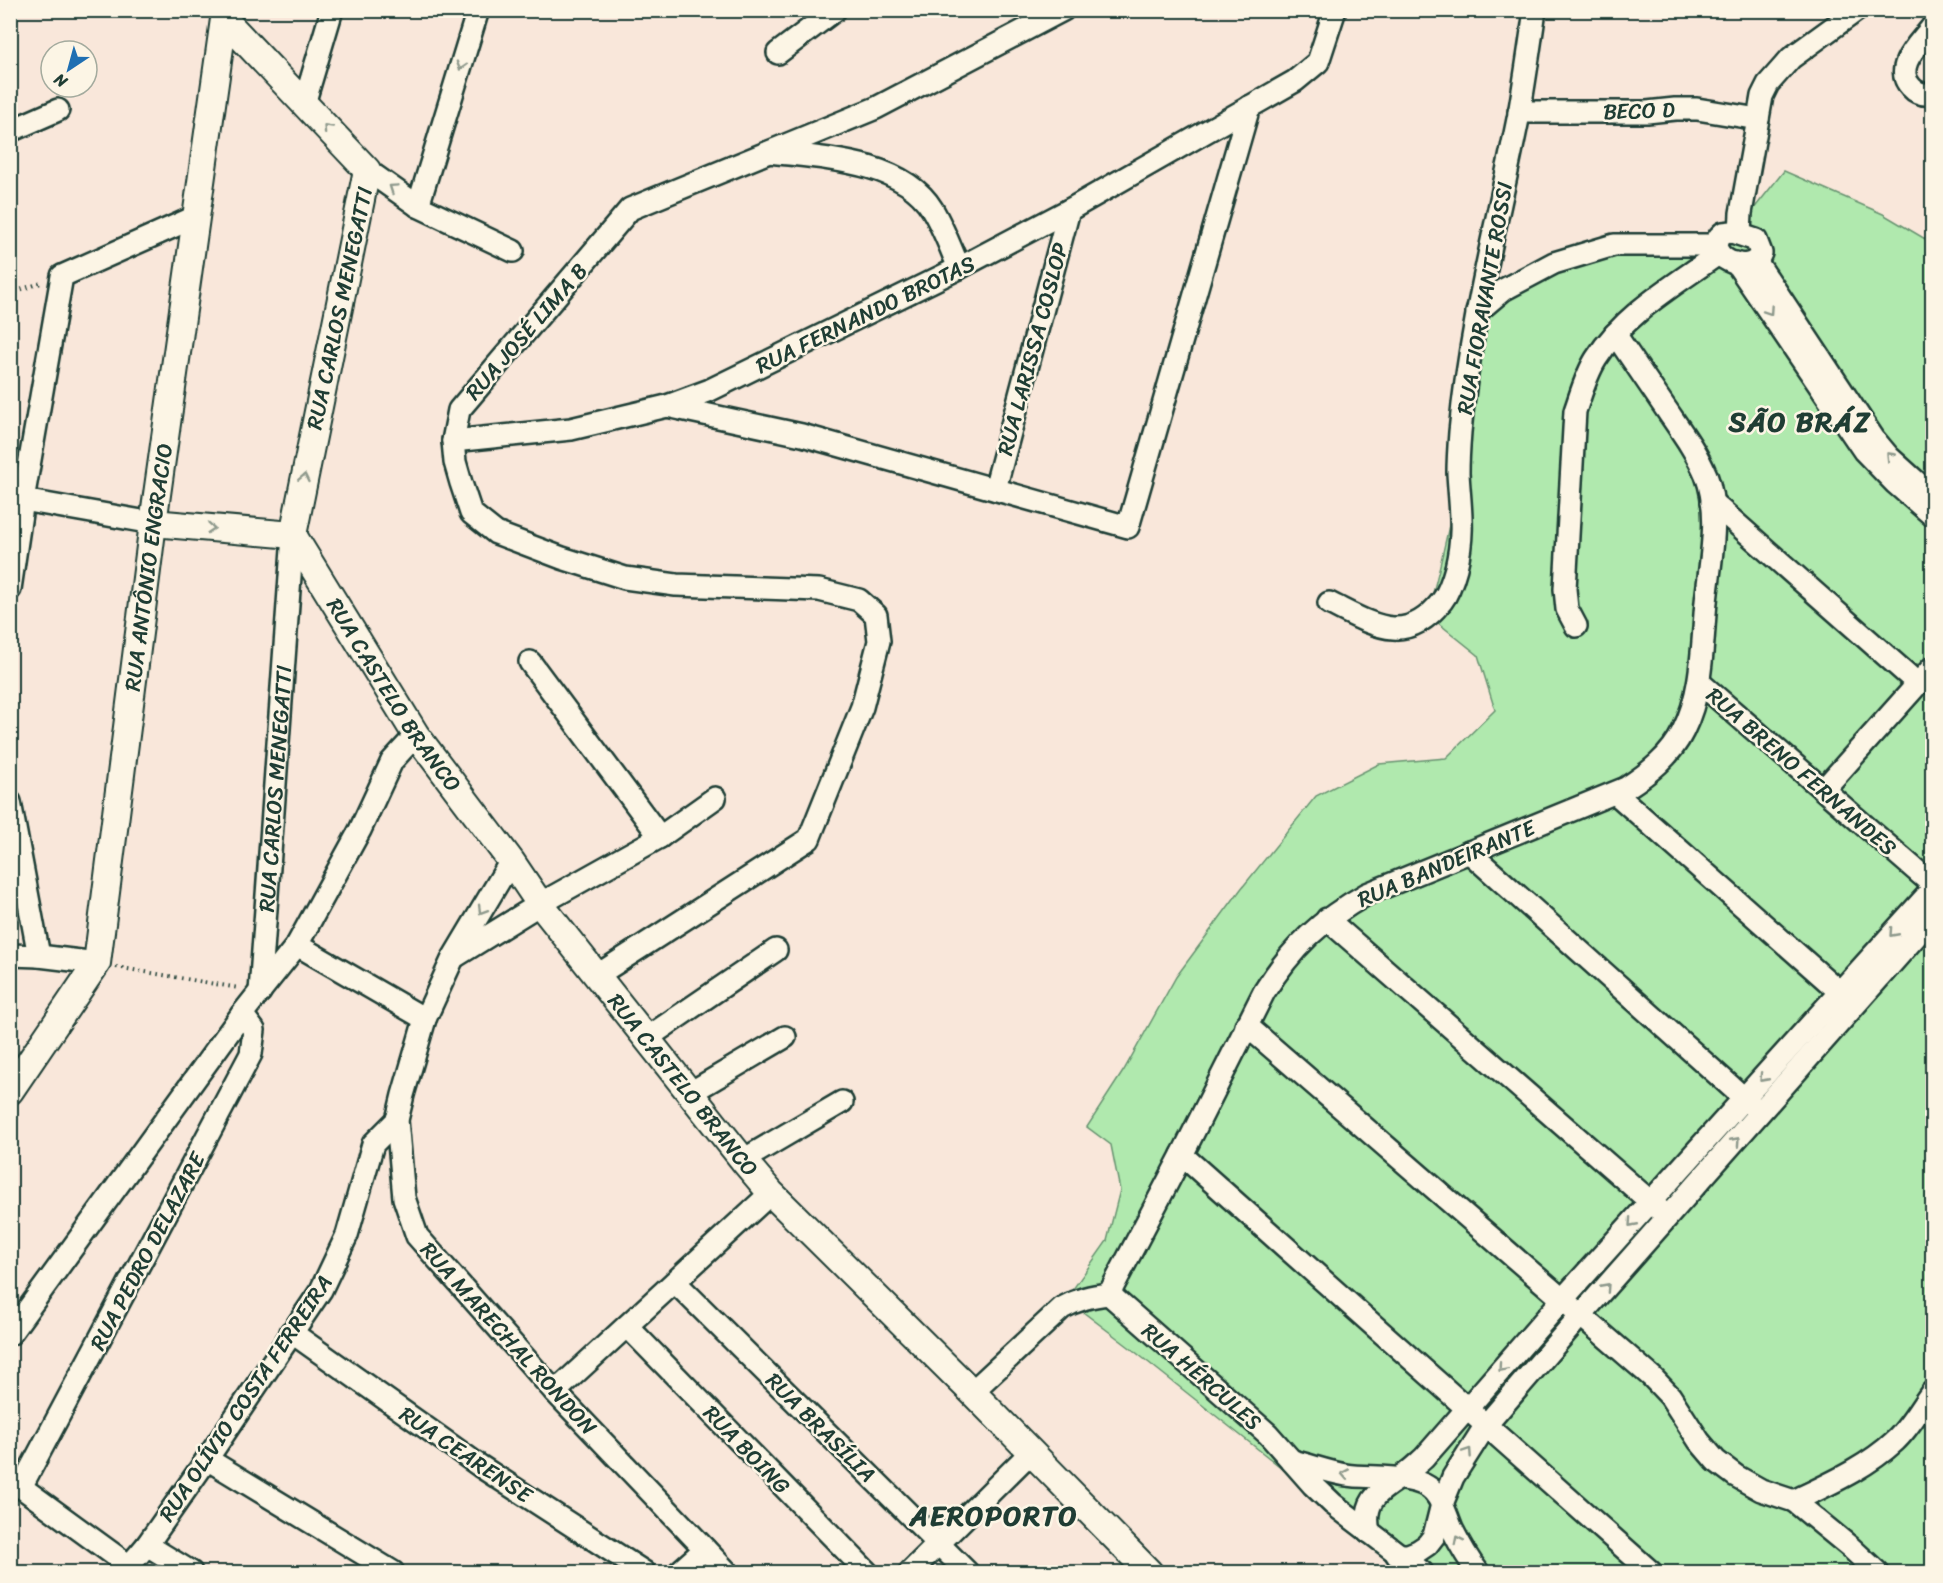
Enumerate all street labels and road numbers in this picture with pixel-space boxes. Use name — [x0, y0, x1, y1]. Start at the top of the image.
street label: BECO D — [1602, 90, 1676, 131]
street label: RUA FIORAVANTE ROSSI — [1445, 178, 1524, 417]
street label: RUA CARLOS MENEGATTI — [295, 183, 384, 433]
street label: RUA LARISSA COSLOP — [985, 238, 1080, 460]
street label: RUA FERNANDO BROTAS — [749, 244, 982, 385]
street label: RUA JOSÉ LIMA B — [455, 253, 598, 409]
street label: RUA ANTÔNIO ENGRACIO — [113, 441, 184, 693]
street label: RUA CASTELO BRANCO — [316, 590, 472, 801]
street label: RUA CARLOS MENEGATTI — [247, 663, 304, 913]
street label: RUA BRENO FERNANDES — [1697, 677, 1906, 866]
street label: RUA BANDEIRANTE — [1351, 808, 1543, 919]
street label: RUA CASTELO BRANCO — [597, 984, 768, 1186]
street label: RUA PEDRO DELAZARE — [79, 1143, 217, 1358]
street label: RUA MARECHAL RONDON — [410, 1232, 607, 1444]
street label: RUA OLÍVIO COSTA FERREIRA — [148, 1267, 343, 1530]
street label: RUA HÉRCULES — [1132, 1313, 1271, 1440]
street label: RUA BRASÍLIA — [756, 1363, 885, 1492]
street label: RUA CEARENSE — [391, 1395, 542, 1515]
street label: RUA BOING — [693, 1395, 800, 1504]

